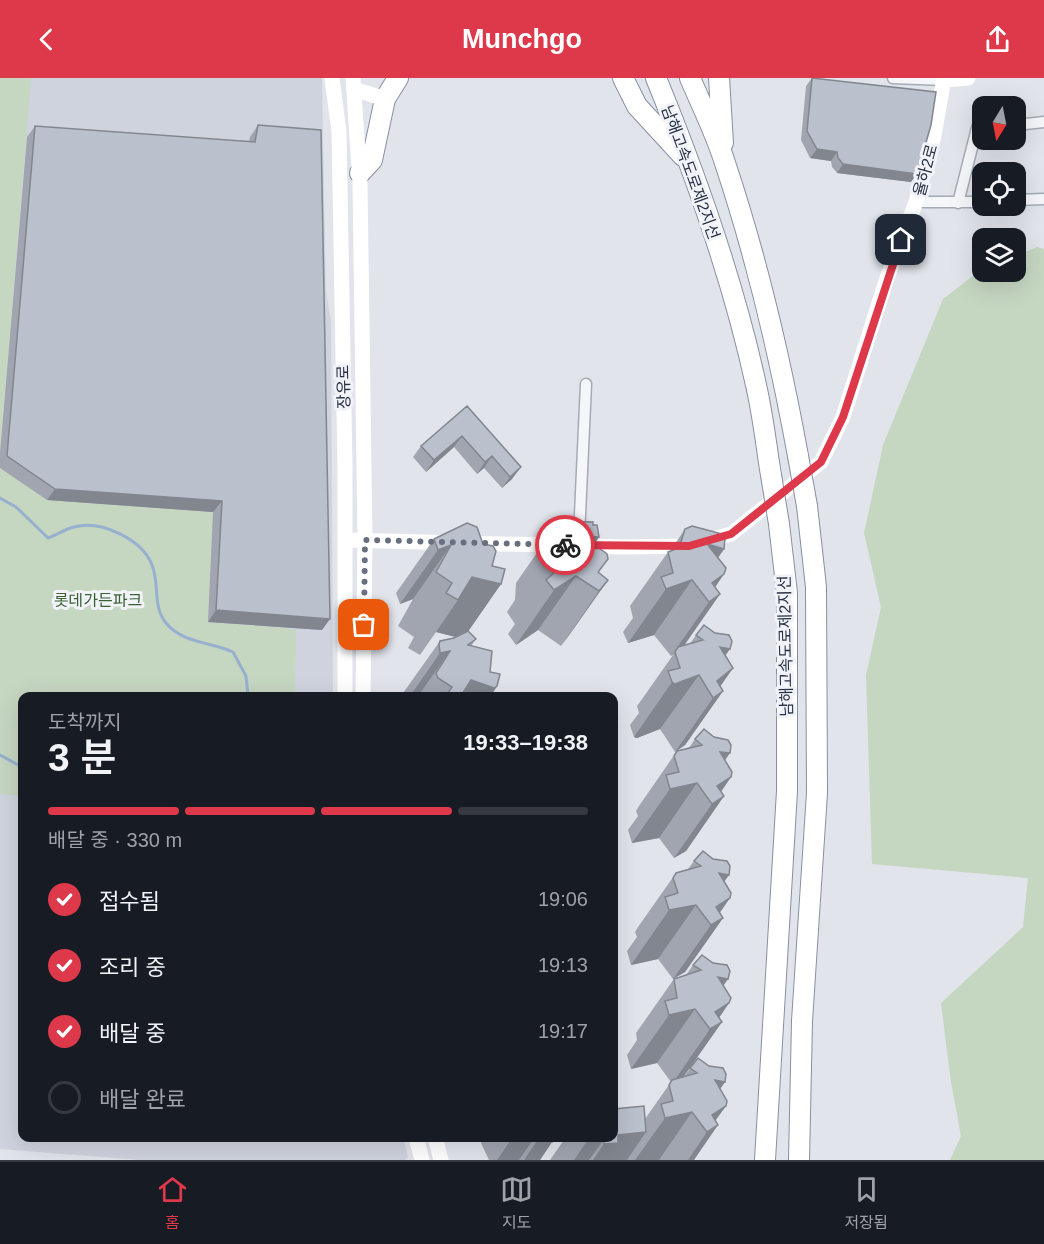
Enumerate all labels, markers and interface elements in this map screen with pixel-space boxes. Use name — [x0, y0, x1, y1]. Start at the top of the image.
icon: back — [30, 23, 63, 56]
icon: share — [981, 23, 1014, 56]
text: Munchgo — [462, 24, 582, 54]
north arrow — [972, 96, 1026, 150]
map controls — [972, 96, 1026, 282]
street label: 남해고속도로제2지선 — [658, 103, 723, 242]
street label: 율하2로 — [910, 142, 941, 198]
button: locate — [972, 162, 1026, 216]
pin — [875, 214, 926, 265]
icon: home — [884, 223, 917, 256]
button: layers — [972, 228, 1026, 282]
street label: 장유로 — [335, 364, 352, 409]
courier — [535, 515, 595, 575]
icon: bike — [549, 529, 582, 562]
street label: 남해고속도로제2지선 — [776, 575, 795, 717]
park label: 롯데가든파크 — [54, 592, 142, 609]
pin — [338, 599, 389, 650]
icon: bag — [347, 608, 380, 641]
text: 도착까지 — [48, 711, 122, 733]
text: 19:33–19:38 — [463, 730, 588, 755]
text: 3 분 — [48, 736, 116, 779]
text: 배달 중 · 330 m — [48, 829, 182, 851]
icon: check — [48, 883, 81, 916]
text: 19:06 — [538, 888, 588, 910]
text: 접수됨 — [99, 889, 160, 914]
icon: check — [48, 949, 81, 982]
text: 19:13 — [538, 954, 588, 976]
text: 조리 중 — [99, 955, 166, 980]
icon: check — [48, 1015, 81, 1048]
text: 19:17 — [538, 1020, 588, 1042]
text: 배달 중 — [99, 1021, 166, 1046]
text: 배달 완료 — [99, 1087, 186, 1112]
tab: 홈 — [156, 1173, 189, 1233]
tab: 지도 — [500, 1173, 533, 1233]
tab: 저장됨 — [844, 1173, 888, 1233]

